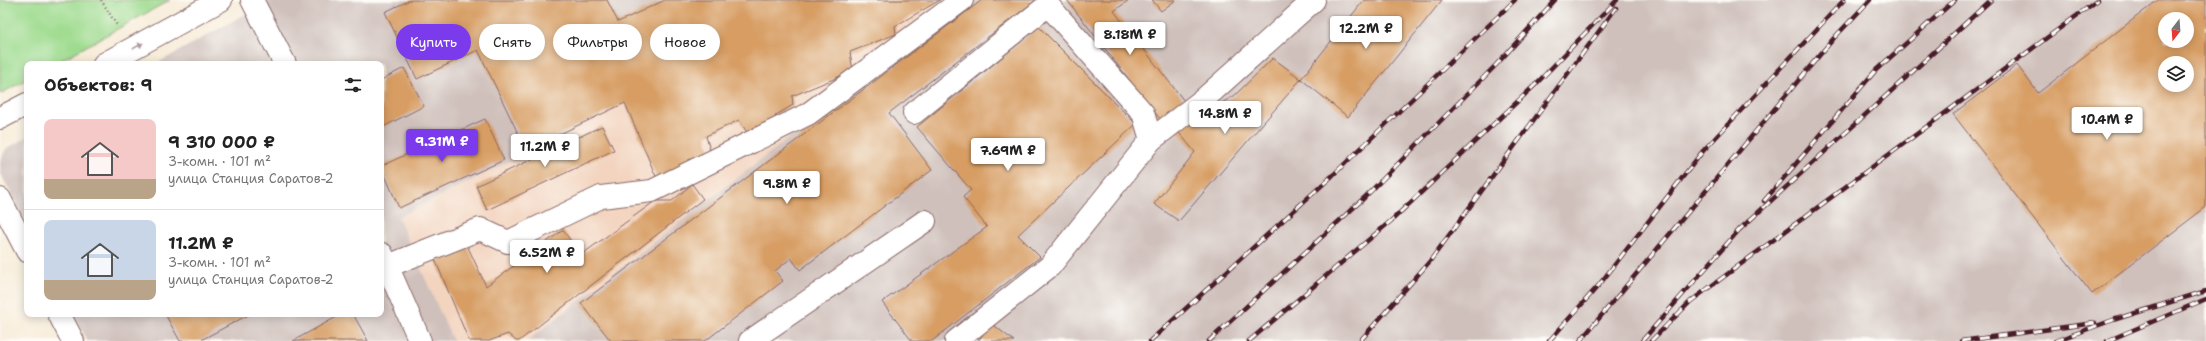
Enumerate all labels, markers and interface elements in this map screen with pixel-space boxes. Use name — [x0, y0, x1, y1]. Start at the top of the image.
north arrow — [2158, 12, 2194, 48]
map controls — [2158, 12, 2194, 92]
pin: 12.2M ₽ — [1329, 16, 1403, 50]
text: 12.2M ₽ — [1339, 20, 1393, 37]
pin: 8.18M ₽ — [1093, 22, 1167, 56]
chip: Купить — [396, 24, 471, 60]
chip: Снять — [479, 24, 545, 60]
chip: Фильтры — [553, 24, 642, 60]
chip: Новое — [650, 24, 720, 60]
text: 8.18M ₽ — [1103, 26, 1157, 43]
one-way arrow — [132, 42, 144, 49]
button: layers — [2158, 56, 2194, 92]
text: Объектов: 9 — [44, 74, 153, 96]
icon: filters — [342, 74, 364, 96]
pin: 14.8M ₽ — [1188, 101, 1262, 135]
text: 14.8M ₽ — [1198, 105, 1252, 122]
pin: 10.4M ₽ — [2070, 107, 2144, 141]
text: 10.4M ₽ — [2081, 111, 2133, 128]
pin: 9.31M ₽ — [405, 129, 479, 163]
text: 9 310 000 ₽ — [168, 131, 275, 153]
text: 9.31M ₽ — [415, 133, 469, 150]
pin: 11.2M ₽ — [508, 134, 582, 168]
icon: home — [76, 135, 124, 183]
text: 11.2M ₽ — [520, 138, 570, 155]
pin: 7.69M ₽ — [971, 138, 1045, 172]
text: 7.69M ₽ — [980, 142, 1036, 159]
text: 3-комн. · 101 m² — [168, 153, 271, 170]
text: улица Станция Саратов-2 — [168, 170, 334, 187]
pin: 9.8M ₽ — [754, 171, 820, 205]
text: 9.8M ₽ — [763, 175, 811, 192]
text: 11.2M ₽ — [168, 232, 234, 254]
icon: home — [76, 236, 124, 284]
pin: 6.52M ₽ — [510, 240, 584, 274]
text: 6.52M ₽ — [519, 244, 575, 261]
text: 3-комн. · 101 m² — [168, 254, 271, 271]
text: улица Станция Саратов-2 — [168, 271, 334, 288]

